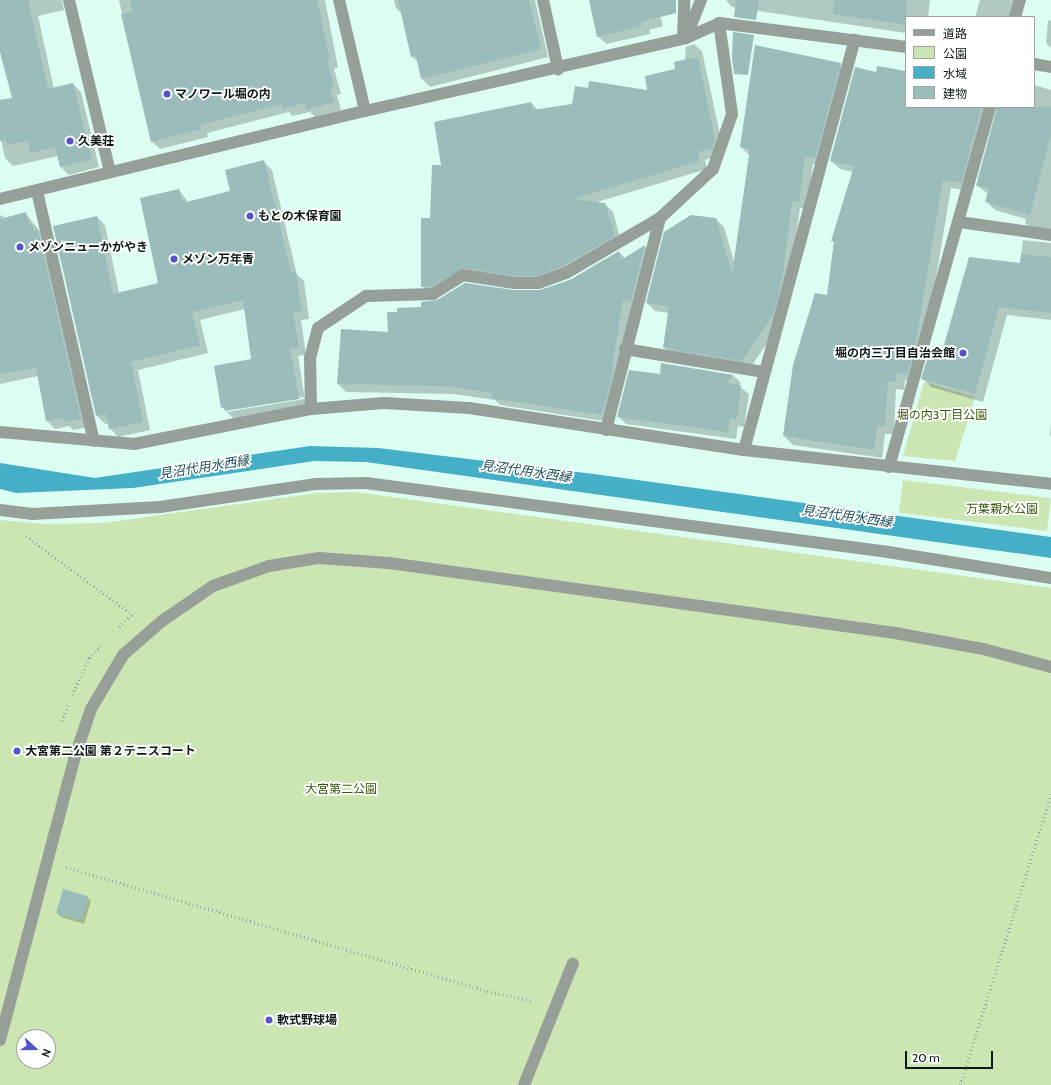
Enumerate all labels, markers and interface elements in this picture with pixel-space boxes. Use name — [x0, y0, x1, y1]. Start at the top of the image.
legend — [905, 16, 1035, 108]
text: 道路 — [943, 26, 967, 41]
text: 公園 — [943, 46, 967, 61]
text: 水域 — [943, 66, 967, 81]
text: 建物 — [943, 86, 967, 101]
place label: マノワール堀の内 — [175, 87, 271, 101]
marker: マノワール堀の内 — [162, 89, 172, 99]
place label: 久美荘 — [78, 134, 114, 148]
marker: 久美荘 — [65, 136, 75, 146]
place label: もとの木保育園 — [258, 209, 342, 223]
marker: もとの木保育園 — [245, 211, 255, 221]
place label: メゾンニューかがやき — [28, 240, 148, 254]
marker: メゾンニューかがやき — [15, 242, 25, 252]
place label: メゾン万年青 — [182, 252, 254, 266]
marker: メゾン万年青 — [169, 254, 179, 264]
place label: 堀の内三丁目自治会館 — [835, 346, 955, 360]
marker: 堀の内三丁目自治会館 — [958, 348, 968, 358]
park label: 堀の内3丁目公園 — [897, 408, 987, 422]
water label: 見沼代用水西縁 — [158, 452, 250, 482]
water label: 見沼代用水西縁 — [480, 457, 572, 485]
water label: 見沼代用水西縁 — [801, 502, 893, 530]
park label: 万葉親水公園 — [966, 502, 1038, 516]
place label: 大宮第二公園 第２テニスコート — [25, 744, 196, 758]
marker: 大宮第二公園 第２テニスコート — [12, 746, 22, 756]
park label: 大宮第二公園 — [305, 782, 377, 796]
place label: 軟式野球場 — [277, 1013, 337, 1027]
marker: 軟式野球場 — [264, 1015, 274, 1025]
north arrow — [16, 1029, 56, 1069]
scale bar — [907, 1043, 995, 1069]
text: N — [38, 1047, 54, 1059]
text: 20 m — [912, 1050, 940, 1065]

